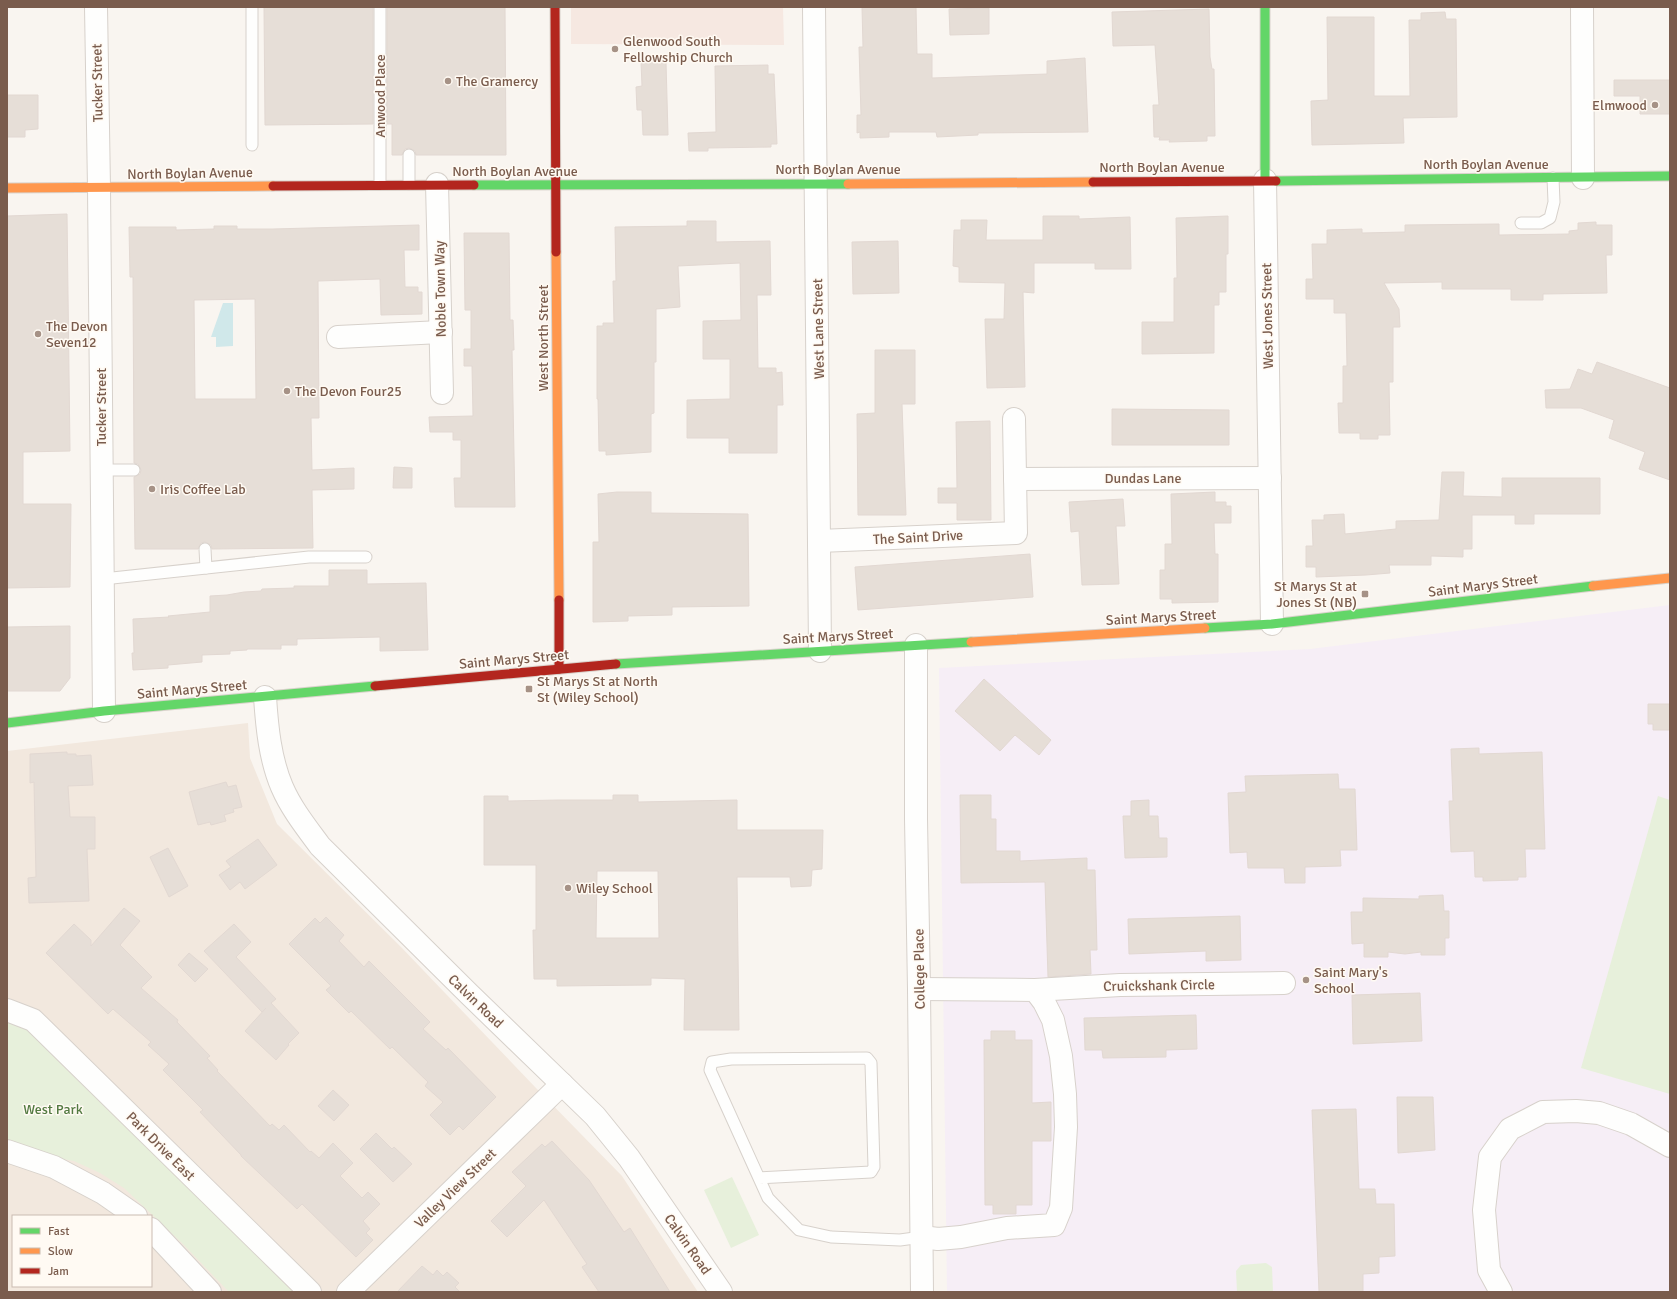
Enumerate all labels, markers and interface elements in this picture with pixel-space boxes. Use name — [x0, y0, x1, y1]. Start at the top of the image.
place label: Glenwood South Fellowship Church — [623, 33, 733, 66]
street label: Tucker Street — [88, 44, 107, 122]
marker: Glenwood South Fellowship Church — [610, 44, 620, 54]
street label: Anwood Place — [372, 54, 389, 138]
place label: The Gramercy — [456, 73, 538, 90]
marker: The Gramercy — [443, 76, 453, 86]
place label: Elmwood — [1592, 97, 1647, 114]
marker: Elmwood — [1650, 100, 1660, 110]
street label: North Boylan Avenue — [1423, 156, 1549, 173]
street label: North Boylan Avenue — [1099, 159, 1225, 176]
street label: North Boylan Avenue — [775, 161, 901, 178]
street label: North Boylan Avenue — [452, 163, 578, 180]
street label: North Boylan Avenue — [127, 164, 253, 183]
street label: Noble Town Way — [431, 240, 450, 338]
street label: West Jones Street — [1258, 263, 1277, 369]
street label: West Lane Street — [809, 278, 828, 380]
street label: West North Street — [535, 285, 552, 391]
place label: The Devon Seven12 — [46, 318, 108, 351]
marker: The Devon Seven12 — [33, 329, 43, 339]
street label: Tucker Street — [93, 368, 110, 446]
place label: The Devon Four25 — [295, 383, 402, 400]
marker: The Devon Four25 — [282, 386, 292, 396]
street label: Dundas Lane — [1105, 470, 1182, 487]
place label: Iris Coffee Lab — [160, 481, 246, 498]
marker: Iris Coffee Lab — [147, 484, 157, 494]
street label: The Saint Drive — [873, 527, 964, 548]
street label: Saint Marys Street — [1427, 570, 1539, 601]
place label: St Marys St at Jones St (NB) — [1274, 578, 1357, 611]
marker: St Marys St at Jones St (NB) — [1360, 589, 1370, 599]
street label: Saint Marys Street — [1105, 606, 1217, 629]
street label: Saint Marys Street — [782, 625, 894, 648]
street label: Saint Marys Street — [458, 646, 570, 673]
place label: St Marys St at North St (Wiley School) — [537, 673, 658, 706]
street label: Saint Marys Street — [136, 676, 248, 703]
marker: St Marys St at North St (Wiley School) — [524, 684, 534, 694]
place label: Wiley School — [576, 880, 653, 897]
marker: Wiley School — [563, 883, 573, 893]
street label: College Place — [910, 928, 929, 1009]
place label: Saint Mary's School — [1314, 964, 1388, 997]
street label: Calvin Road — [445, 971, 507, 1032]
marker: Saint Mary's School — [1301, 975, 1311, 985]
street label: Cruickshank Circle — [1103, 976, 1215, 995]
park label: West Park — [23, 1101, 83, 1118]
street label: Park Drive East — [123, 1108, 199, 1184]
street label: Valley View Street — [411, 1145, 500, 1232]
street label: Calvin Road — [661, 1211, 715, 1278]
legend — [12, 1215, 152, 1287]
text: Fast — [48, 1224, 69, 1239]
text: Slow — [48, 1244, 73, 1259]
text: Jam — [48, 1264, 69, 1279]

